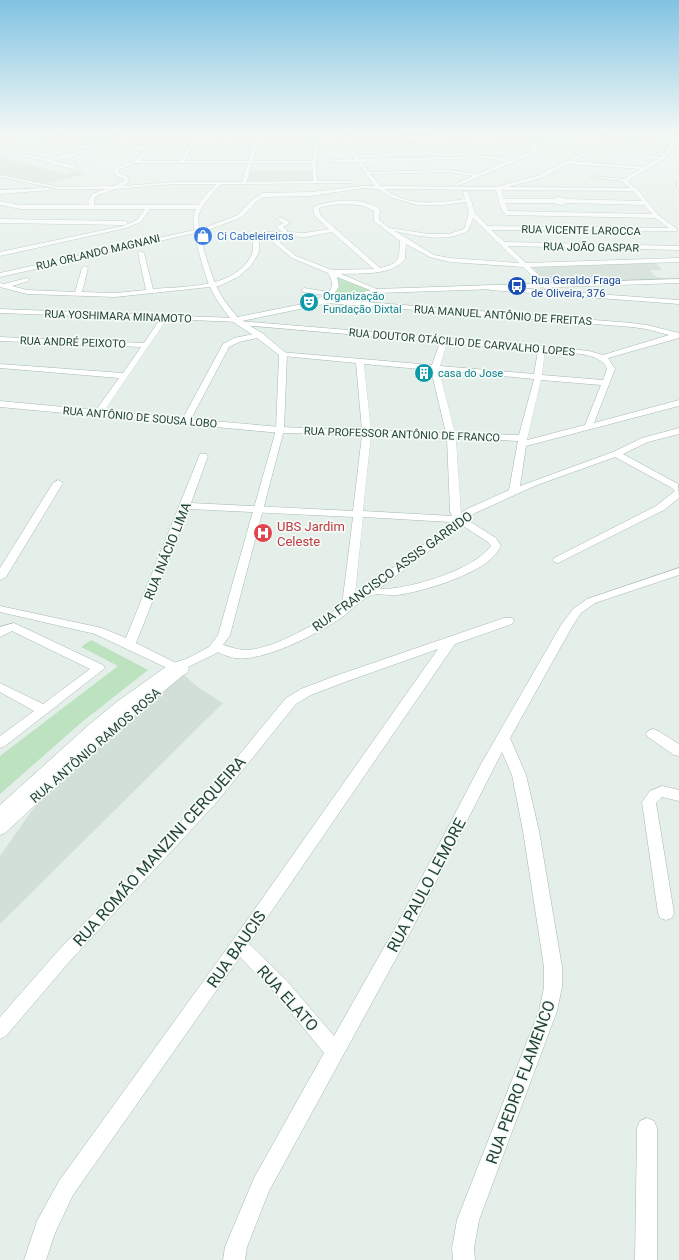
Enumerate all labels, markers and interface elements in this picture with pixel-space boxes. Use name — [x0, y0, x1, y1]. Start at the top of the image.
street label: RUA VICENTE LAROCCA — [521, 223, 642, 238]
shop icon: Ci Cabeleireiros — [192, 225, 214, 247]
place label: Ci Cabeleireiros — [217, 230, 294, 243]
street label: RUA ORLANDO MAGNANI — [35, 232, 161, 273]
street label: RUA JOÃO GASPAR — [543, 240, 639, 255]
place label: Rua Geraldo Fraga de Oliveira, 376 — [531, 274, 621, 300]
bus stop icon: Rua Geraldo Fraga de Oliveira, 376 — [506, 275, 528, 297]
place label: Organização Fundação Dixtal — [323, 290, 402, 316]
theatre icon: Organização Fundação Dixtal — [298, 291, 320, 313]
street label: RUA MANUEL ANTÔNIO DE FREITAS — [414, 303, 593, 328]
street label: RUA YOSHIMARA MINAMOTO — [44, 307, 192, 326]
street label: RUA DOUTOR OTÁCILIO DE CARVALHO LOPES — [348, 326, 576, 359]
street label: RUA ANDRÉ PEIXOTO — [20, 334, 126, 351]
building icon: casa do Jose — [413, 362, 435, 384]
place label: casa do Jose — [438, 367, 503, 380]
street label: RUA ANTÔNIO DE SOUSA LOBO — [62, 404, 218, 431]
street label: RUA PROFESSOR ANTÔNIO DE FRANCO — [304, 425, 500, 444]
street label: RUA INÁCIO LIMA — [141, 500, 194, 602]
street label: RUA FRANCISCO ASSIS GARRIDO — [309, 508, 475, 635]
place label: UBS Jardim Celeste — [277, 519, 345, 549]
hospital icon: UBS Jardim Celeste — [252, 522, 274, 544]
street label: RUA ANTÔNIO RAMOS ROSA — [27, 684, 164, 806]
street label: RUA ROMÃO MANZINI CERQUEIRA — [68, 751, 250, 950]
street label: RUA PAULO LEMORE — [383, 815, 470, 955]
street label: RUA BAUCIS — [203, 907, 270, 991]
street label: RUA ELATO — [253, 961, 322, 1035]
street label: RUA PEDRO FLAMENCO — [482, 998, 559, 1167]

